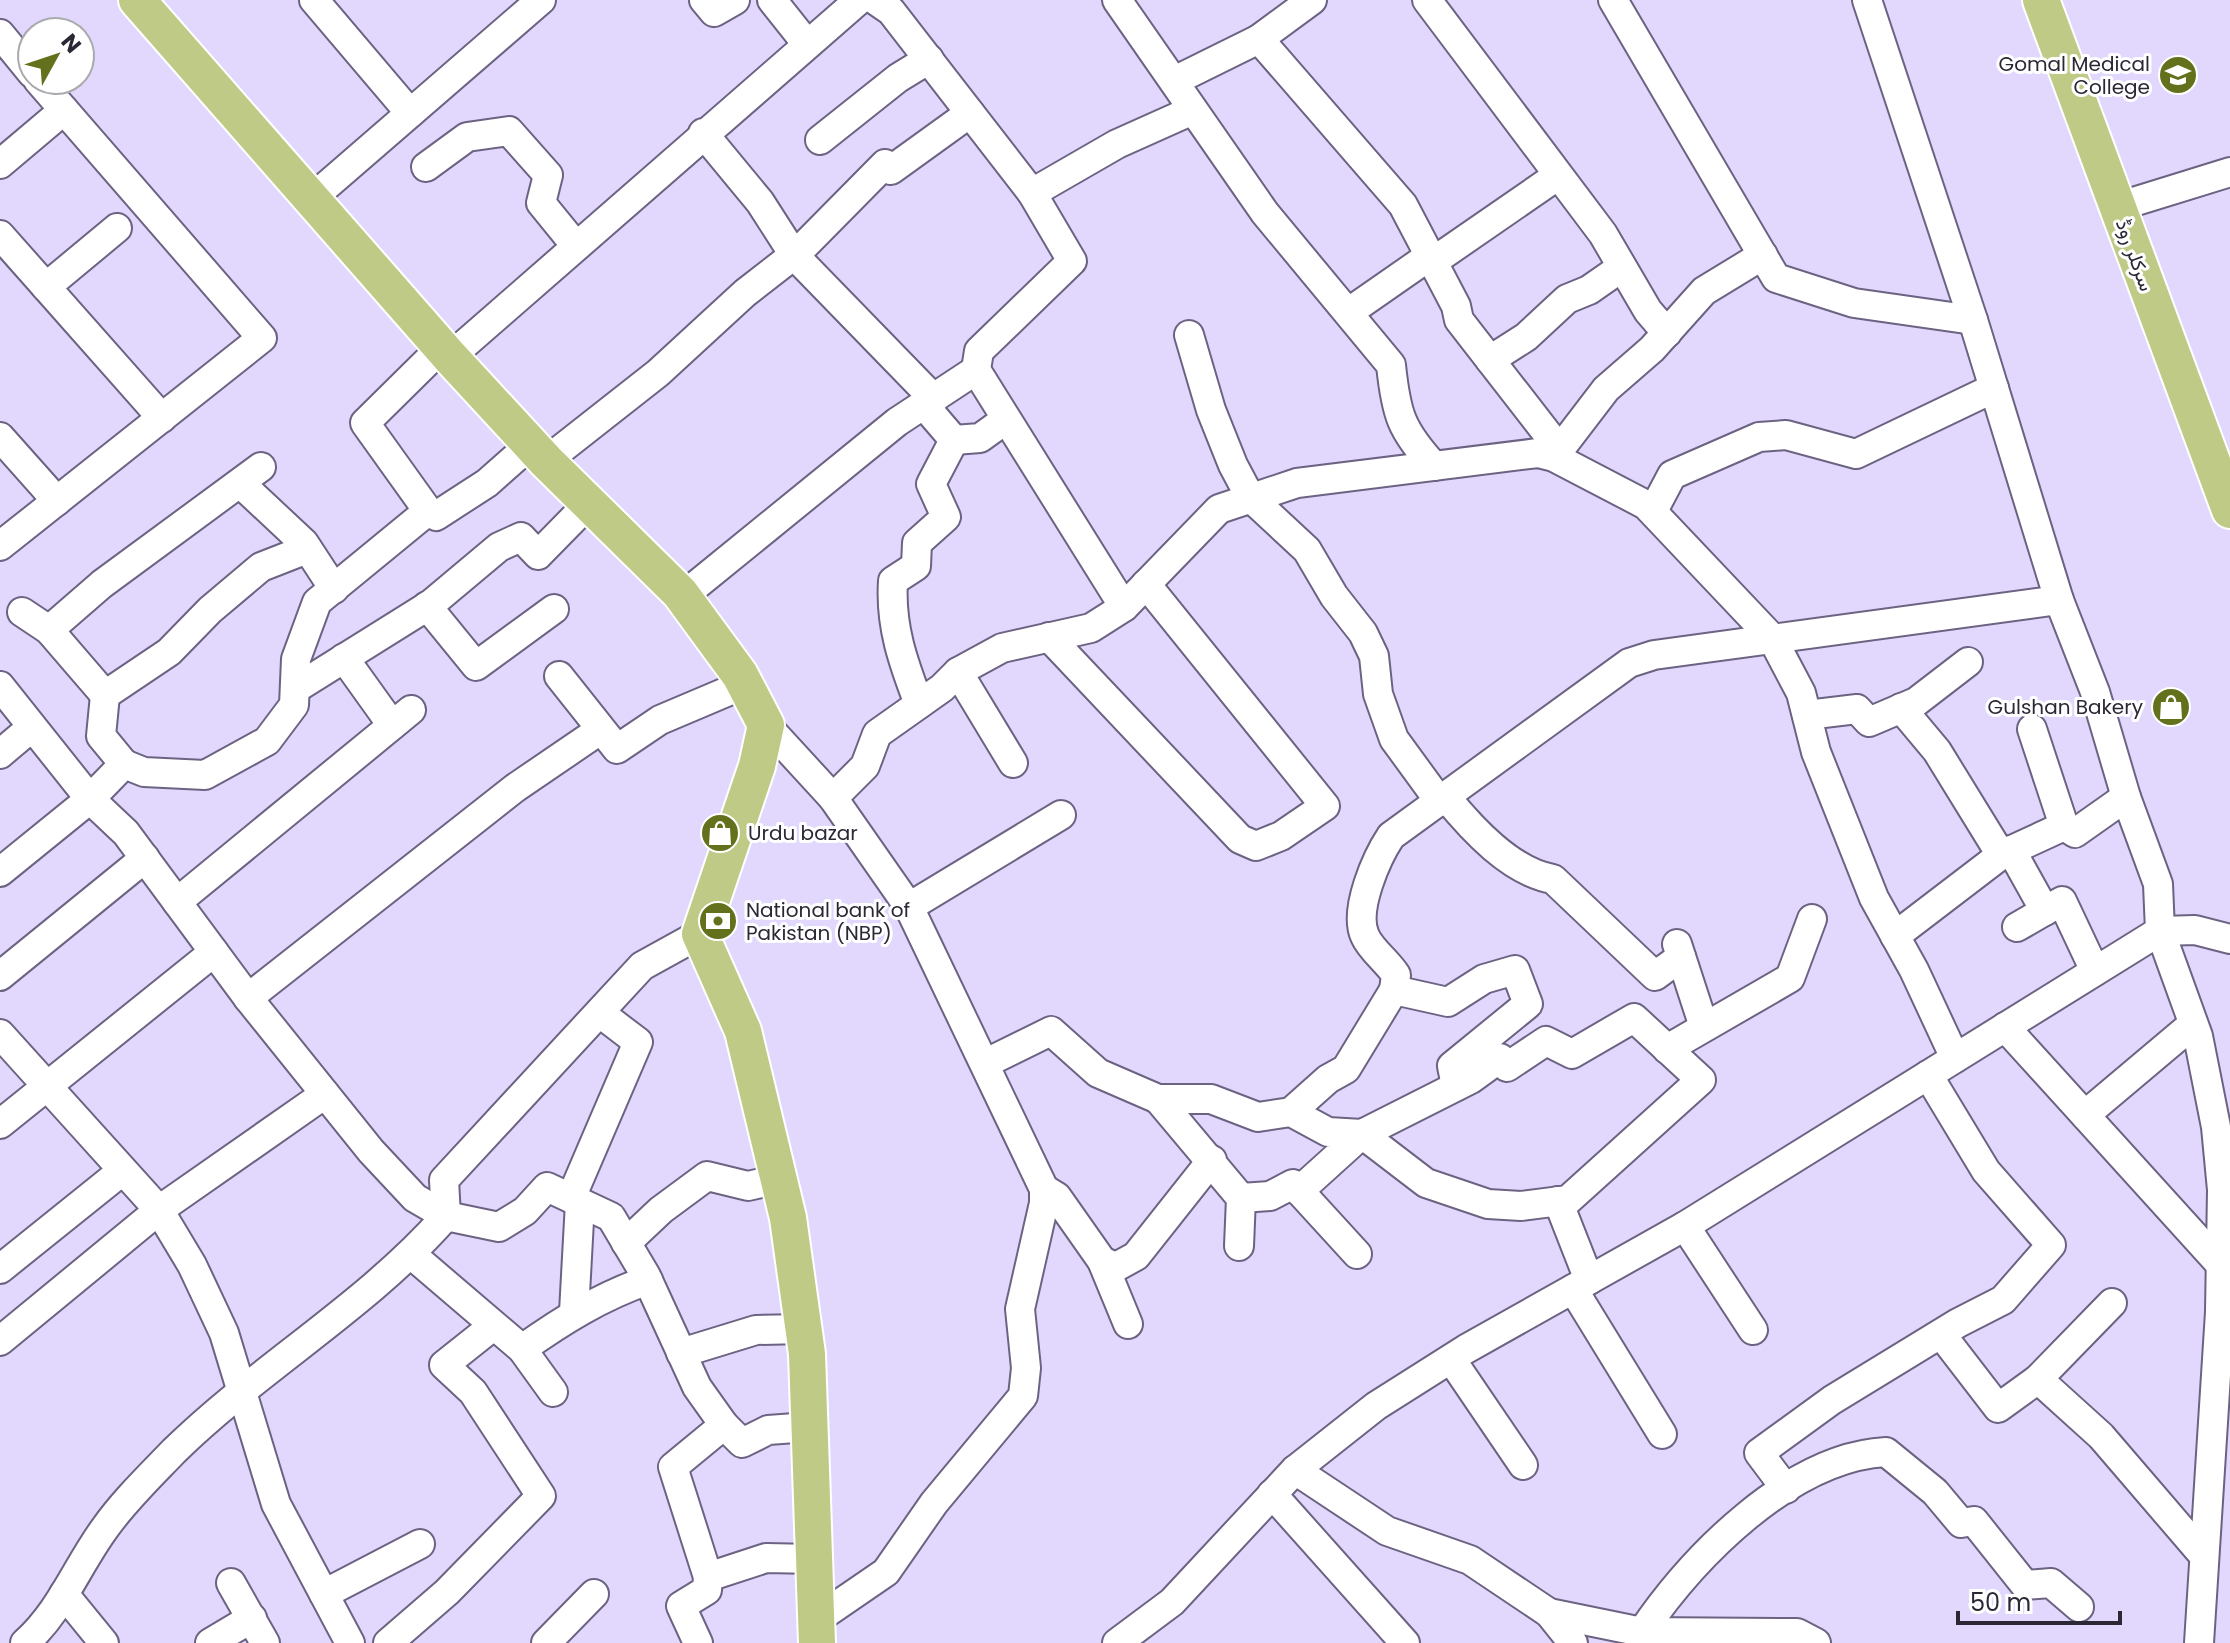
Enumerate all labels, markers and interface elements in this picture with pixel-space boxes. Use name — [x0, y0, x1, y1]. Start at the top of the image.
north arrow — [16, 16, 96, 96]
text: N — [54, 27, 88, 60]
place label: Gomal Medical College — [1999, 50, 2150, 101]
school or university icon: Gomal Medical College — [2157, 54, 2199, 96]
street label: سرکلر روڈ — [2109, 215, 2161, 295]
shop icon: Gulshan Bakery — [2150, 686, 2192, 728]
place label: Gulshan Bakery — [1988, 693, 2143, 721]
shop icon: Urdu bazar — [699, 812, 741, 854]
place label: Urdu bazar — [748, 819, 858, 847]
place label: National bank of Pakistan (NBP) — [746, 896, 910, 947]
bank icon: National bank of Pakistan (NBP) — [697, 900, 739, 942]
scale bar — [1958, 1575, 2120, 1625]
text: 50 m — [1970, 1586, 2031, 1619]

